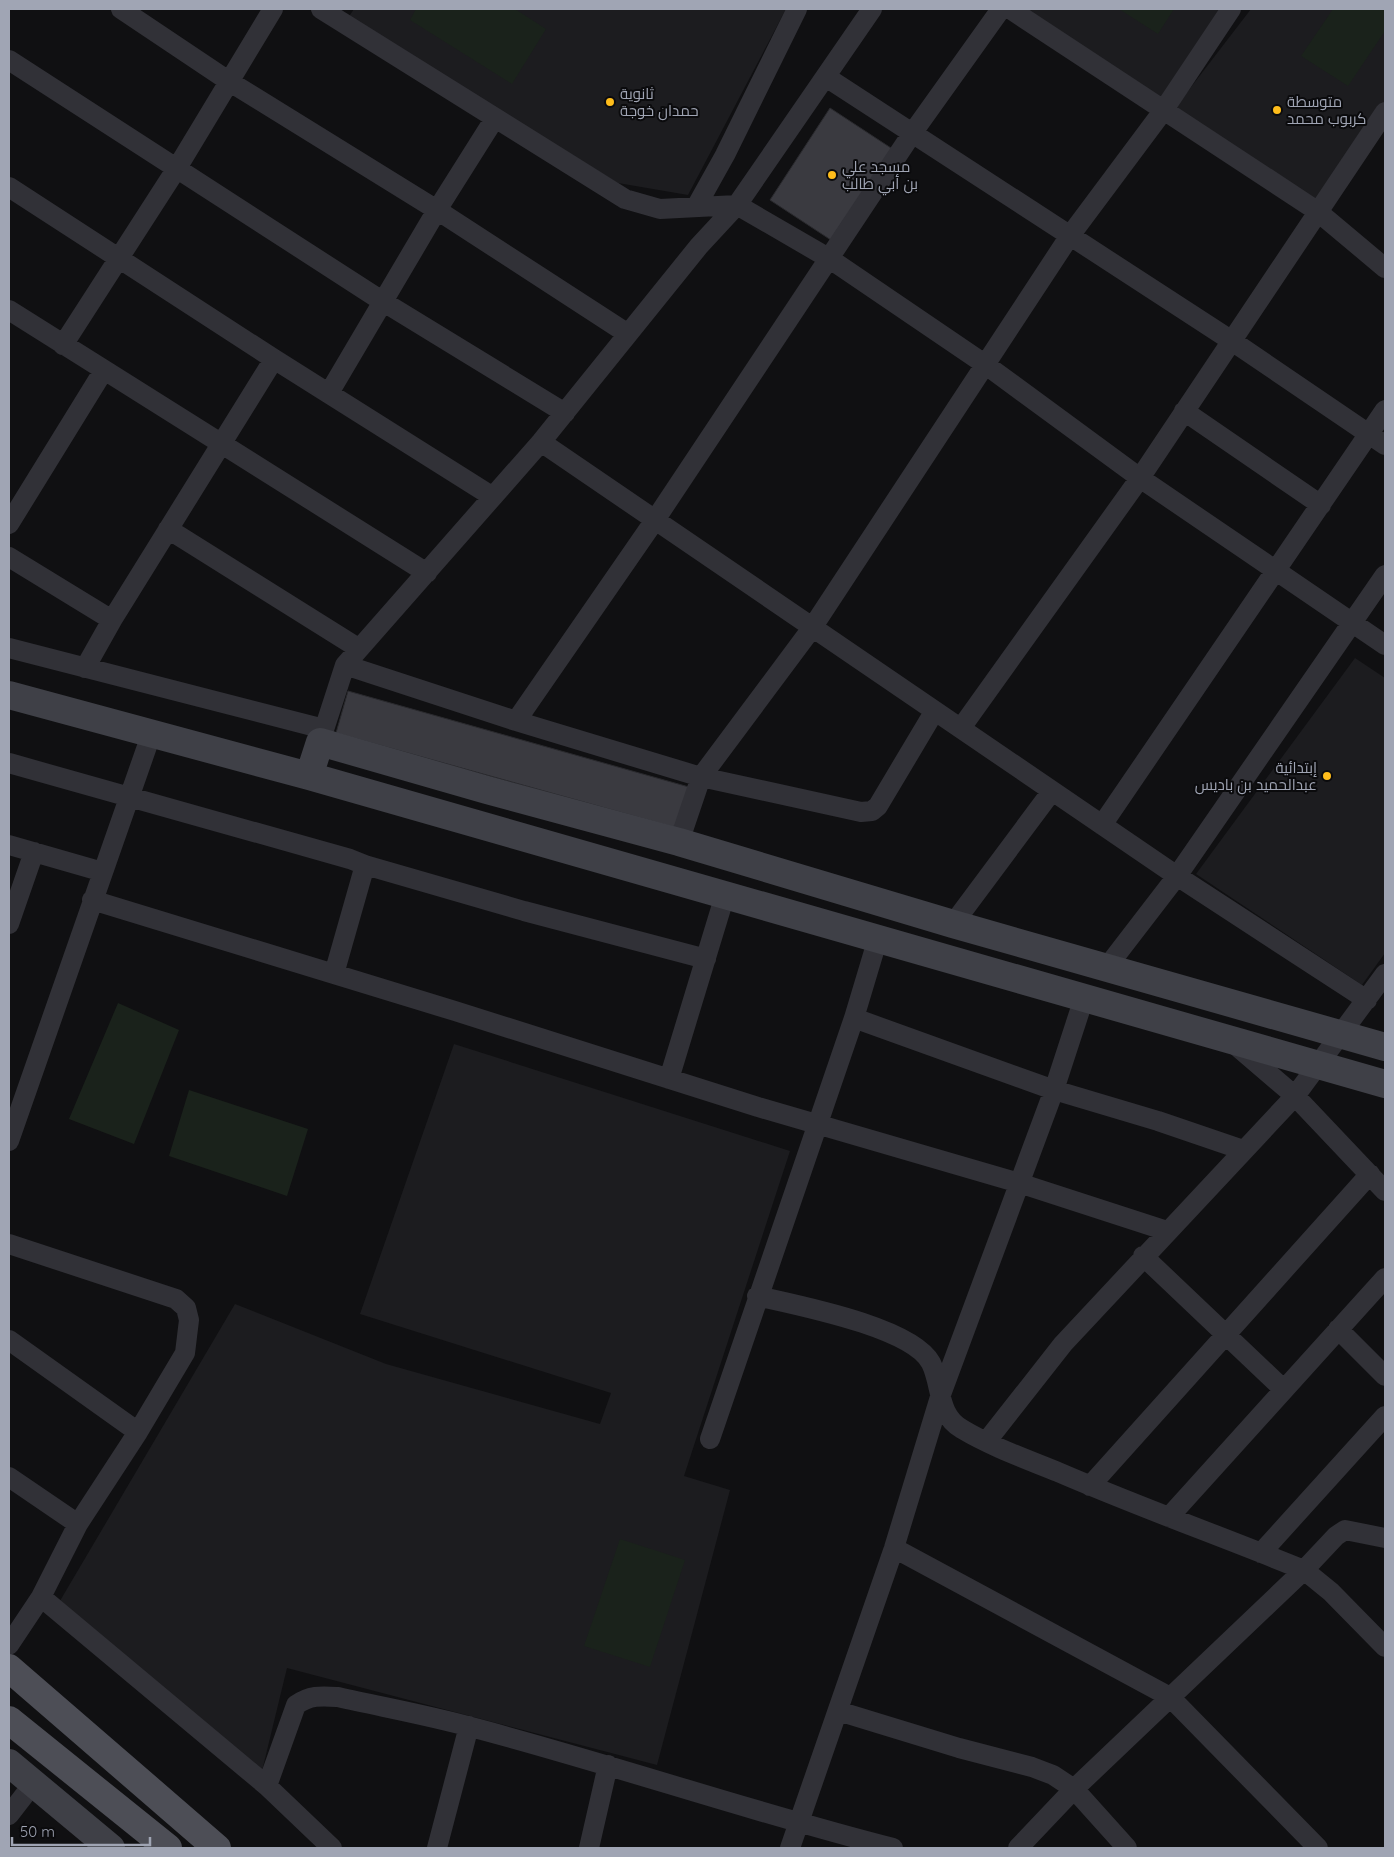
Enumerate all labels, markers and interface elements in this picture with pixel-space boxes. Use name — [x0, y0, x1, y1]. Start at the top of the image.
place label: ثانوية حمدان خوجة — [620, 84, 699, 121]
place label: متوسطة كربوب محمد — [1287, 92, 1366, 128]
marker: ثانوية حمدان خوجة — [604, 96, 616, 108]
marker: متوسطة كربوب محمد — [1271, 104, 1283, 116]
place label: مسجد علي بن أبي طالب — [842, 157, 918, 196]
marker: مسجد علي بن أبي طالب — [826, 169, 838, 181]
place label: إبتدائية عبدالحميد بن باديس — [1195, 758, 1317, 795]
marker: إبتدائية عبدالحميد بن باديس — [1321, 770, 1333, 782]
scale bar — [12, 1814, 150, 1846]
text: 50 m — [20, 1822, 55, 1841]

